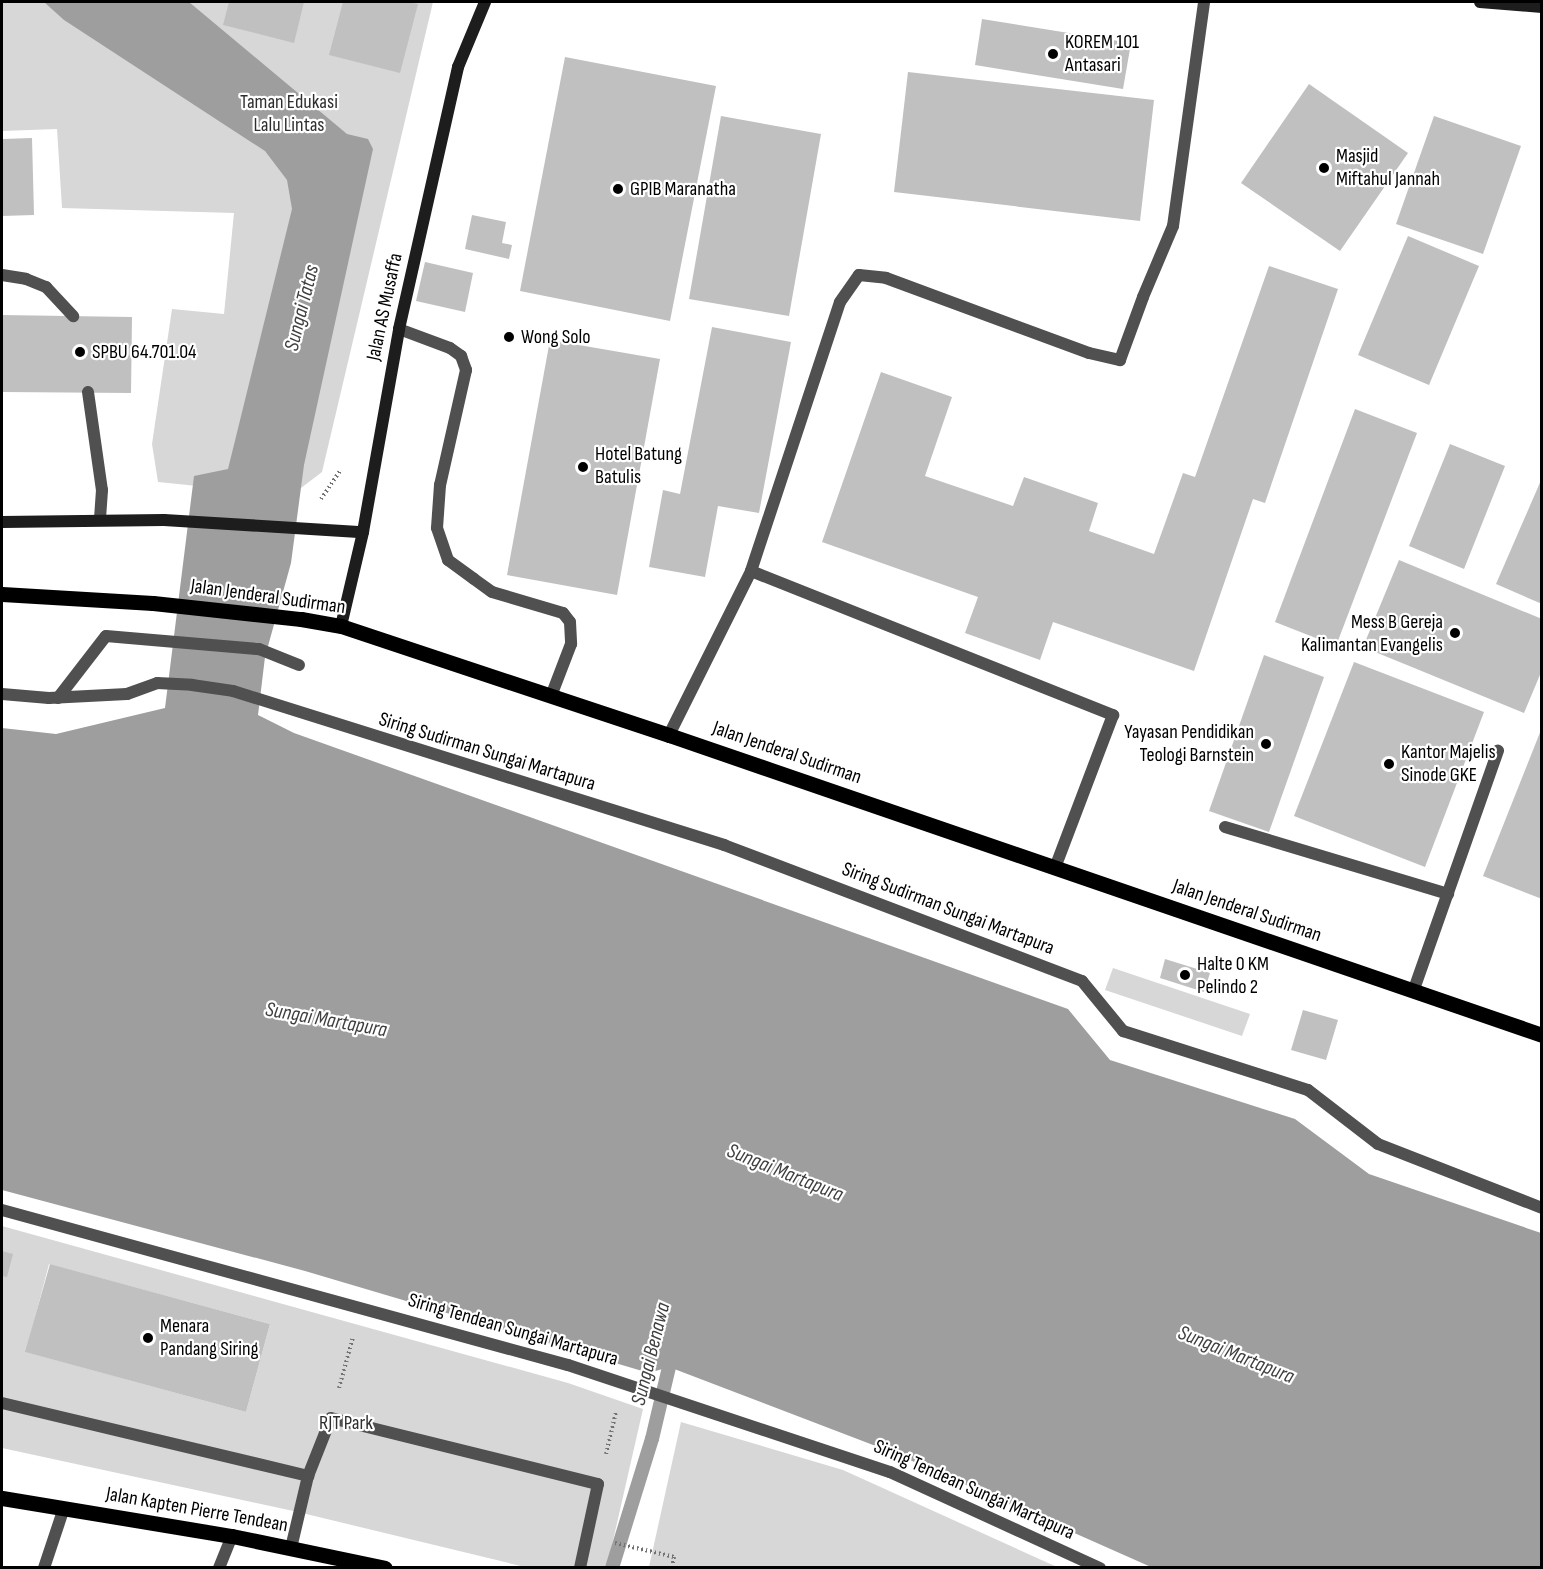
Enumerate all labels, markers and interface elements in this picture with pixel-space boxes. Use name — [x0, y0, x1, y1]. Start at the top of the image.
place label: KOREM 101 Antasari — [1065, 30, 1139, 77]
marker: KOREM 101 Antasari — [1046, 47, 1060, 61]
park label: Taman Edukasi Lalu Lintas — [240, 91, 338, 138]
place label: Masjid Miftahul Jannah — [1336, 144, 1440, 191]
marker: Masjid Miftahul Jannah — [1317, 161, 1331, 175]
place label: GPIB Maranatha — [630, 177, 736, 201]
marker: GPIB Maranatha — [611, 182, 625, 196]
street label: Jalan AS Musaffa — [362, 251, 408, 363]
water label: Sungai Tatas — [279, 262, 325, 354]
place label: Wong Solo — [521, 325, 591, 349]
marker: Wong Solo — [502, 330, 516, 344]
place label: SPBU 64.701.04 — [92, 340, 196, 364]
marker: SPBU 64.701.04 — [73, 345, 87, 359]
place label: Hotel Batung Batulis — [595, 443, 682, 490]
marker: Hotel Batung Batulis — [576, 460, 590, 474]
street label: Jalan Jenderal Sudirman — [189, 574, 347, 620]
place label: Mess B Gereja Kalimantan Evangelis — [1301, 610, 1443, 657]
marker: Mess B Gereja Kalimantan Evangelis — [1448, 626, 1462, 640]
street label: Siring Sudirman Sungai Martapura — [376, 708, 598, 796]
street label: Jalan Jenderal Sudirman — [709, 716, 865, 790]
place label: Yayasan Pendidikan Teologi Barnstein — [1124, 720, 1254, 767]
marker: Yayasan Pendidikan Teologi Barnstein — [1259, 737, 1273, 751]
place label: Kantor Majelis Sinode GKE — [1401, 740, 1496, 787]
marker: Kantor Majelis Sinode GKE — [1382, 757, 1396, 771]
street label: Siring Sudirman Sungai Martapura — [839, 857, 1057, 961]
street label: Jalan Jenderal Sudirman — [1169, 874, 1325, 948]
place label: Halte 0 KM Pelindo 2 — [1197, 952, 1269, 999]
marker: Halte 0 KM Pelindo 2 — [1178, 968, 1192, 982]
water label: Sungai Martapura — [263, 997, 389, 1043]
water label: Sungai Martapura — [723, 1138, 847, 1208]
street label: Siring Tendean Sungai Martapura — [405, 1288, 621, 1372]
water label: Sungai Benawa — [626, 1300, 676, 1408]
place label: Menara Pandang Siring — [160, 1314, 258, 1361]
water label: Sungai Martapura — [1174, 1320, 1298, 1390]
marker: Menara Pandang Siring — [141, 1331, 155, 1345]
park label: RJT Park — [319, 1411, 373, 1435]
street label: Siring Tendean Sungai Martapura — [870, 1435, 1078, 1545]
street label: Jalan Kapten Pierre Tendean — [104, 1482, 290, 1538]

